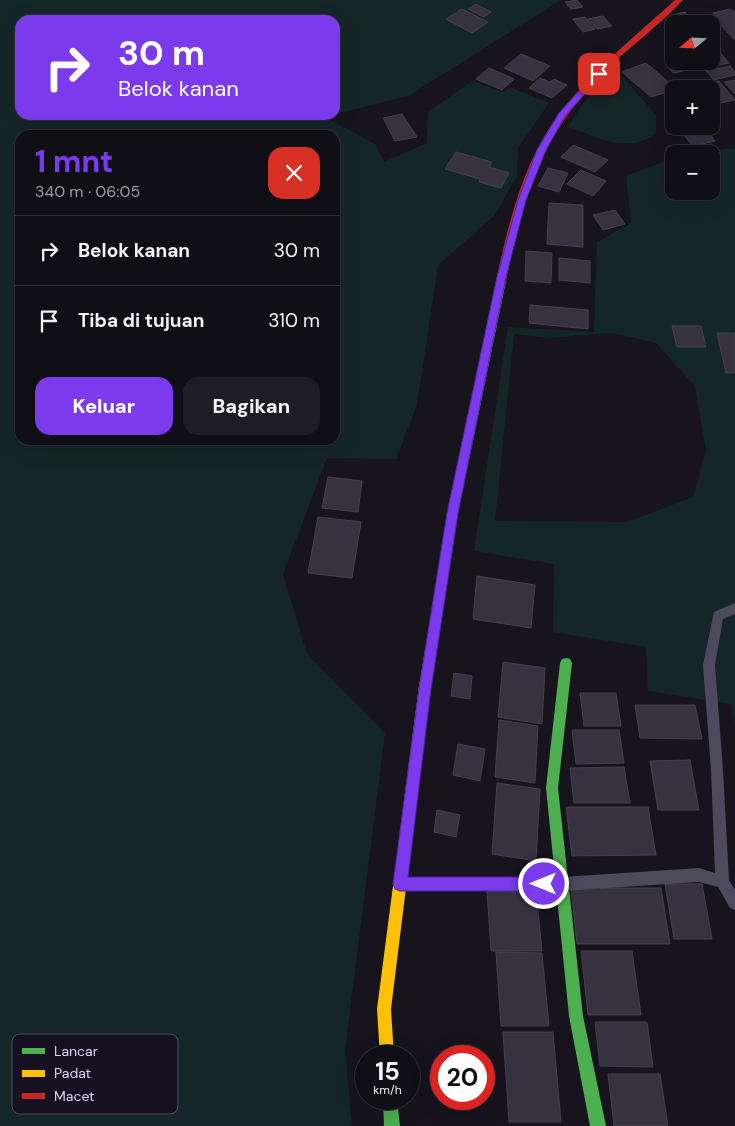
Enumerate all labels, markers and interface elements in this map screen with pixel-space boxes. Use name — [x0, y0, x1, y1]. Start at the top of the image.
north arrow — [665, 15, 720, 70]
map controls — [665, 15, 720, 200]
text: 30 m — [118, 30, 205, 76]
icon: right — [35, 35, 100, 100]
pin — [578, 53, 620, 95]
icon: arrive — [585, 60, 613, 88]
text: Belok kanan — [118, 74, 239, 103]
button: + — [665, 80, 720, 135]
text: 1 mnt — [35, 142, 113, 181]
button: − — [665, 145, 720, 200]
button: close — [268, 147, 320, 199]
text: 340 m · 06:05 — [35, 181, 140, 202]
icon: right — [35, 237, 63, 265]
text: Belok kanan — [78, 238, 190, 263]
text: 30 m — [274, 238, 320, 263]
icon: arrive — [35, 307, 63, 335]
text: Tiba di tujuan — [78, 308, 204, 333]
text: 310 m — [268, 308, 320, 333]
button: Keluar — [35, 377, 173, 435]
button: Bagikan — [183, 377, 320, 435]
position arrow — [517, 857, 569, 909]
legend — [12, 1034, 178, 1114]
text: Lancar — [54, 1042, 98, 1060]
speed limit sign: 20 — [430, 1045, 495, 1110]
text: 15 — [375, 1055, 400, 1088]
text: Padat — [54, 1064, 91, 1082]
text: km/h — [373, 1082, 402, 1098]
text: Macet — [54, 1087, 95, 1105]

